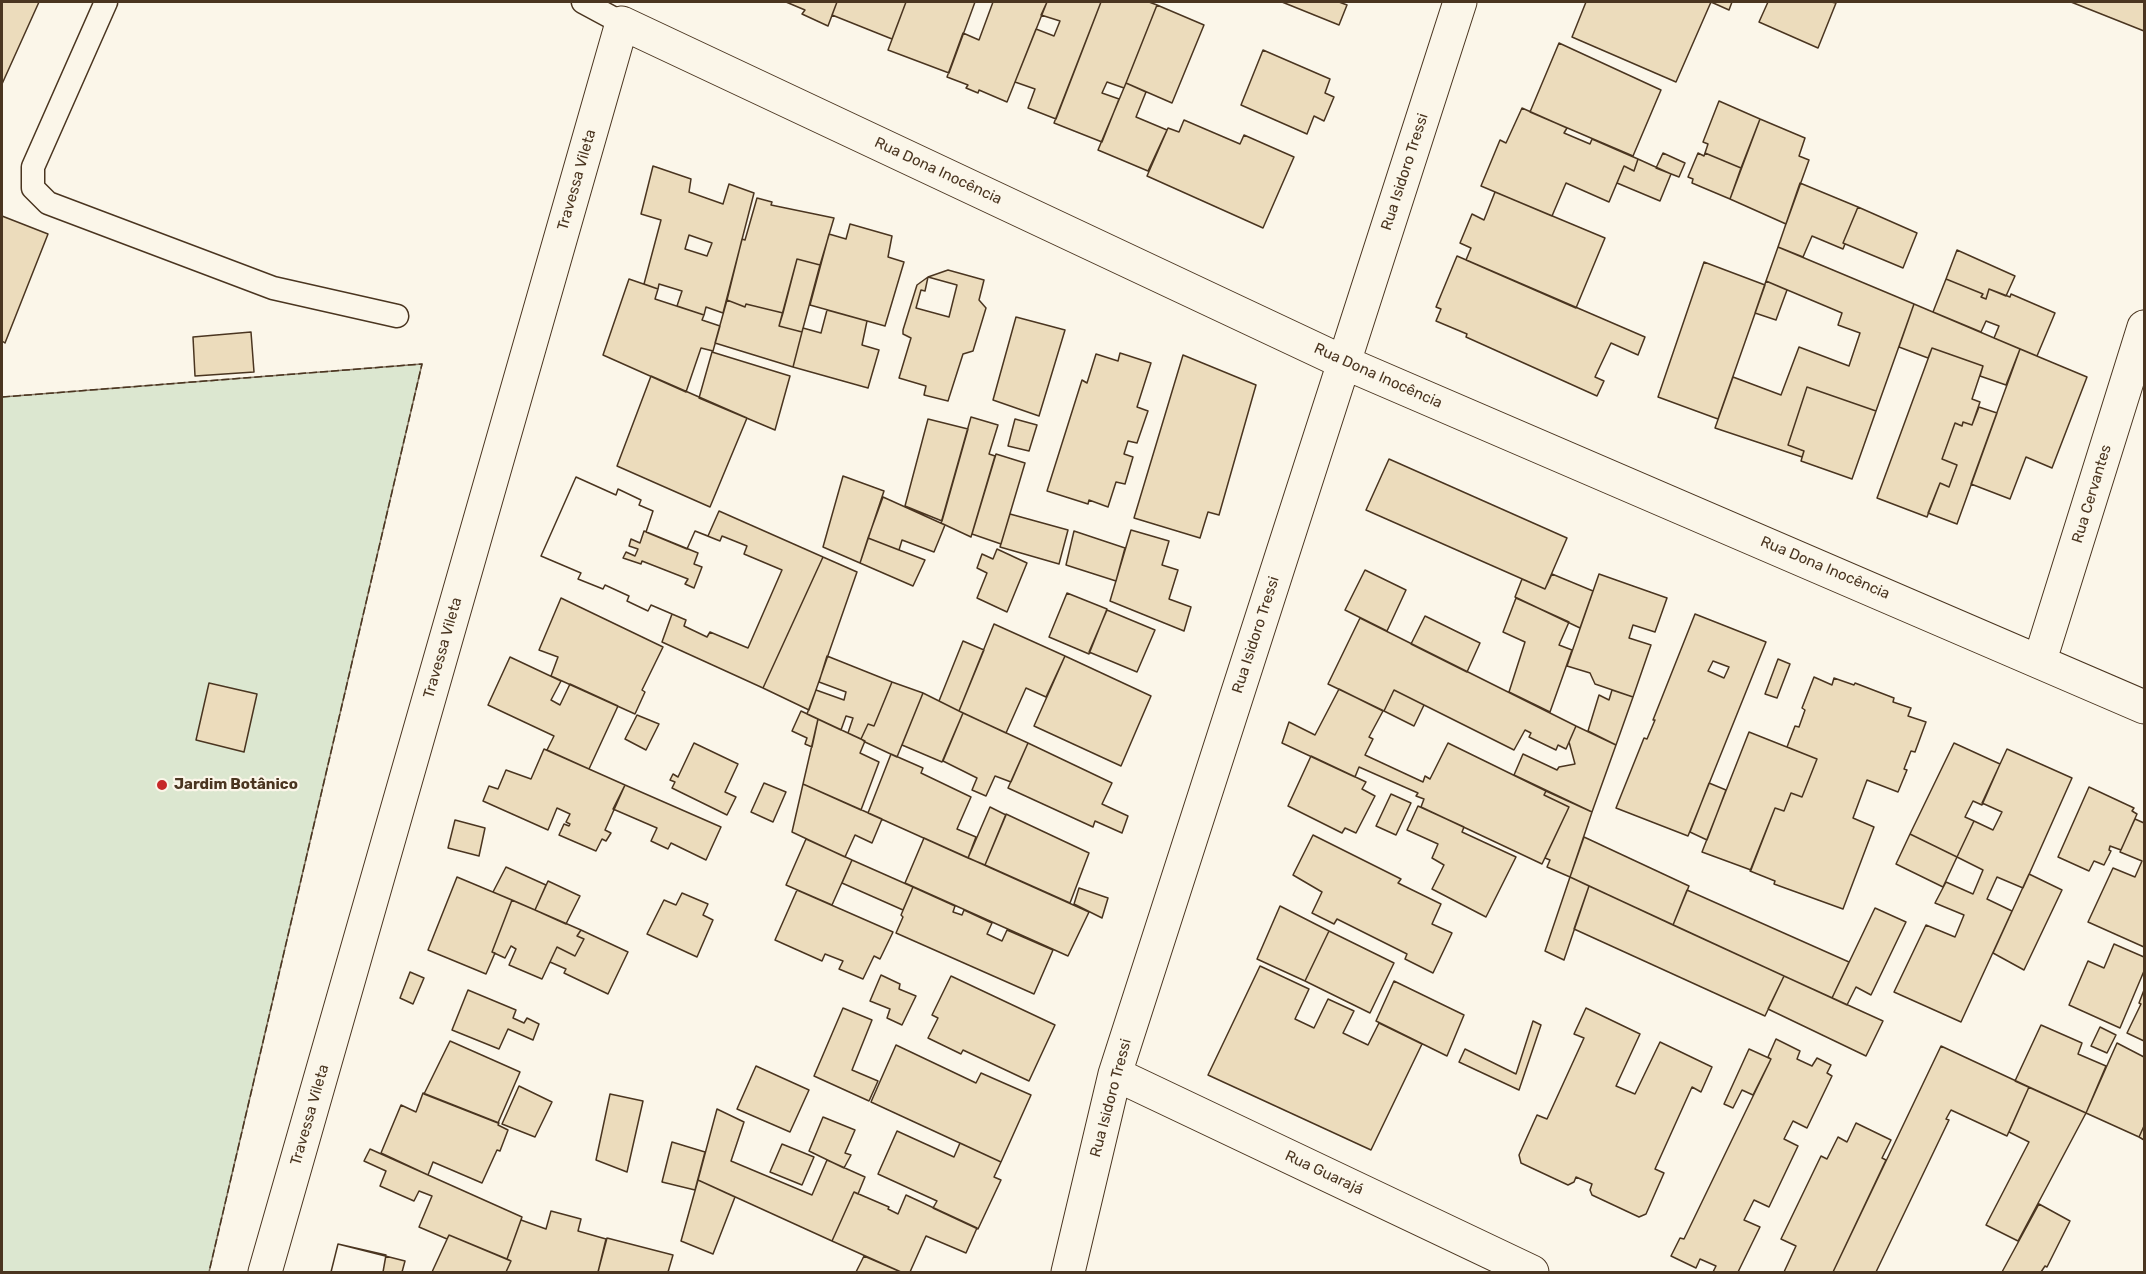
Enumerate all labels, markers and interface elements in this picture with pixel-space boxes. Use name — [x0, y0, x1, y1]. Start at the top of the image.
street label: Rua Isidoro Tressi — [1378, 111, 1432, 233]
street label: Travessa Vileta — [554, 127, 600, 233]
street label: Rua Dona Inocência — [871, 134, 1005, 208]
street label: Rua Dona Inocência — [1311, 340, 1445, 412]
street label: Rua Cervantes — [2068, 443, 2116, 545]
street label: Rua Dona Inocência — [1758, 533, 1892, 603]
street label: Rua Isidoro Tressi — [1229, 574, 1283, 696]
street label: Travessa Vileta — [420, 595, 466, 701]
place label: Jardim Botânico — [174, 776, 298, 794]
marker: Jardim Botânico — [155, 778, 169, 792]
street label: Rua Isidoro Tressi — [1087, 1037, 1135, 1159]
street label: Travessa Vileta — [287, 1062, 333, 1168]
street label: Rua Guarajá — [1282, 1147, 1366, 1199]

